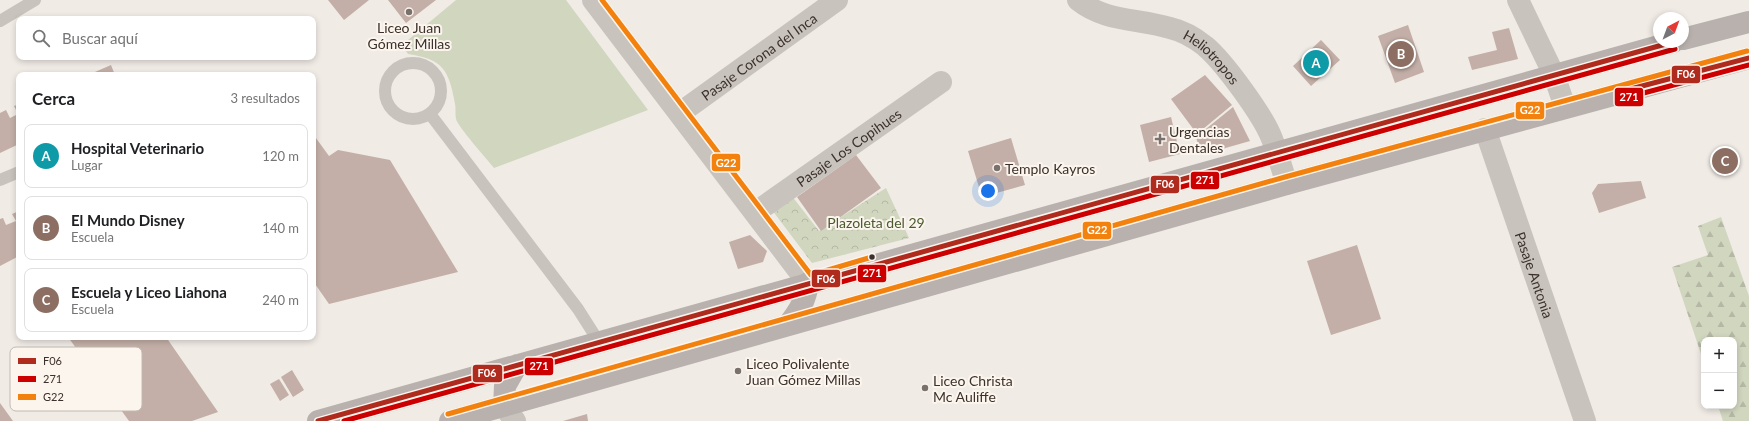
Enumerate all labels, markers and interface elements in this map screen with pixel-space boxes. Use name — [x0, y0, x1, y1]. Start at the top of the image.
marker: Liceo Juan Gómez Millas — [404, 7, 414, 17]
street label: Pasaje Corona del Inca — [698, 9, 820, 104]
north arrow — [1653, 12, 1689, 48]
search box — [16, 16, 316, 60]
place label: Liceo Juan Gómez Millas — [368, 19, 450, 52]
street label: Heliotropos — [1181, 26, 1243, 87]
icon: search — [30, 27, 52, 49]
text: Buscar aquí — [62, 29, 138, 47]
pin: B — [1388, 39, 1414, 69]
pin: A — [1303, 48, 1329, 78]
line badge: F06 — [1671, 65, 1701, 84]
text: F06 — [1677, 67, 1696, 80]
line badge: 271 — [1614, 87, 1644, 107]
text: Cerca — [32, 88, 75, 109]
text: 3 resultados — [230, 90, 300, 106]
text: 271 — [1619, 90, 1639, 103]
line badge: G22 — [1515, 101, 1545, 120]
text: G22 — [1520, 103, 1540, 116]
street label: Pasaje Los Copihues — [793, 104, 904, 190]
place label: Urgencias Dentales — [1169, 123, 1229, 156]
marker: Urgencias Dentales — [1154, 133, 1166, 145]
text: Hospital Veterinario — [71, 139, 204, 157]
pin: C — [1712, 146, 1738, 176]
text: A — [41, 148, 51, 164]
text: 120 m — [262, 148, 299, 164]
line badge: G22 — [711, 153, 741, 172]
text: G22 — [716, 156, 736, 169]
text: Lugar — [71, 157, 103, 173]
place label: Templo Kayros — [1005, 160, 1095, 177]
marker: Templo Kayros — [992, 163, 1002, 173]
line badge: 271 — [1190, 171, 1220, 190]
text: 271 — [1195, 173, 1215, 186]
line badge: F06 — [1150, 175, 1180, 194]
text: F06 — [1156, 177, 1175, 190]
your location — [978, 181, 998, 201]
text: El Mundo Disney — [71, 211, 185, 229]
park label: Plazoleta del 29 — [827, 214, 925, 231]
text: B — [42, 220, 50, 236]
text: 140 m — [262, 220, 299, 236]
line badge: G22 — [1082, 221, 1112, 240]
text: G22 — [1087, 223, 1107, 236]
text: Escuela — [71, 229, 114, 245]
street label: Pasaje Antonia — [1512, 229, 1558, 320]
unlabelled marker — [867, 252, 877, 262]
line badge: 271 — [857, 264, 887, 283]
text: 271 — [862, 266, 882, 279]
line badge: F06 — [811, 269, 841, 288]
text: F06 — [817, 272, 836, 285]
text: Escuela y Liceo Liahona — [71, 283, 227, 301]
text: C — [42, 292, 50, 308]
text: 240 m — [262, 292, 299, 308]
text: Escuela — [71, 301, 114, 317]
map controls — [1701, 337, 1737, 409]
button: + — [1701, 337, 1737, 373]
legend — [10, 347, 142, 411]
text: F06 — [43, 354, 62, 367]
place label: Liceo Polivalente Juan Gómez Millas — [746, 355, 861, 388]
line badge: 271 — [524, 357, 554, 376]
text: 271 — [529, 359, 549, 372]
line badge: F06 — [472, 364, 503, 383]
text: F06 — [478, 366, 497, 379]
marker: Liceo Polivalente Juan Gómez Millas — [733, 366, 743, 376]
text: 271 — [43, 372, 62, 385]
place label: Liceo Christa Mc Auliffe — [933, 372, 1013, 405]
button: − — [1701, 373, 1737, 409]
marker: Liceo Christa Mc Auliffe — [920, 383, 930, 393]
text: G22 — [43, 390, 64, 403]

